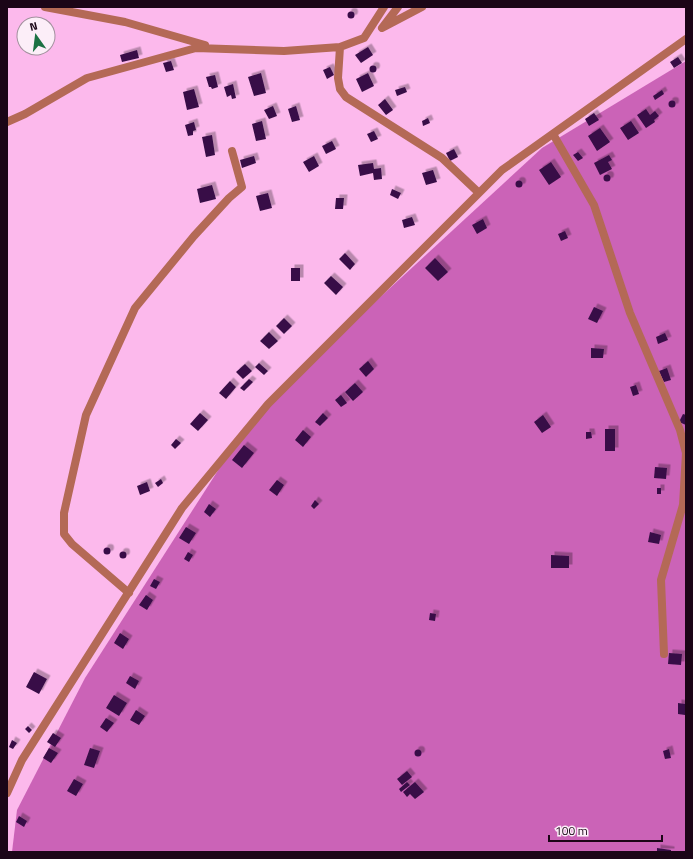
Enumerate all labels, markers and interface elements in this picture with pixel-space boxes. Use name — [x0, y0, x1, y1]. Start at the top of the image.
north arrow — [16, 16, 56, 56]
text: N — [28, 18, 39, 35]
scale bar — [549, 817, 662, 843]
text: 100 m — [555, 821, 588, 840]

